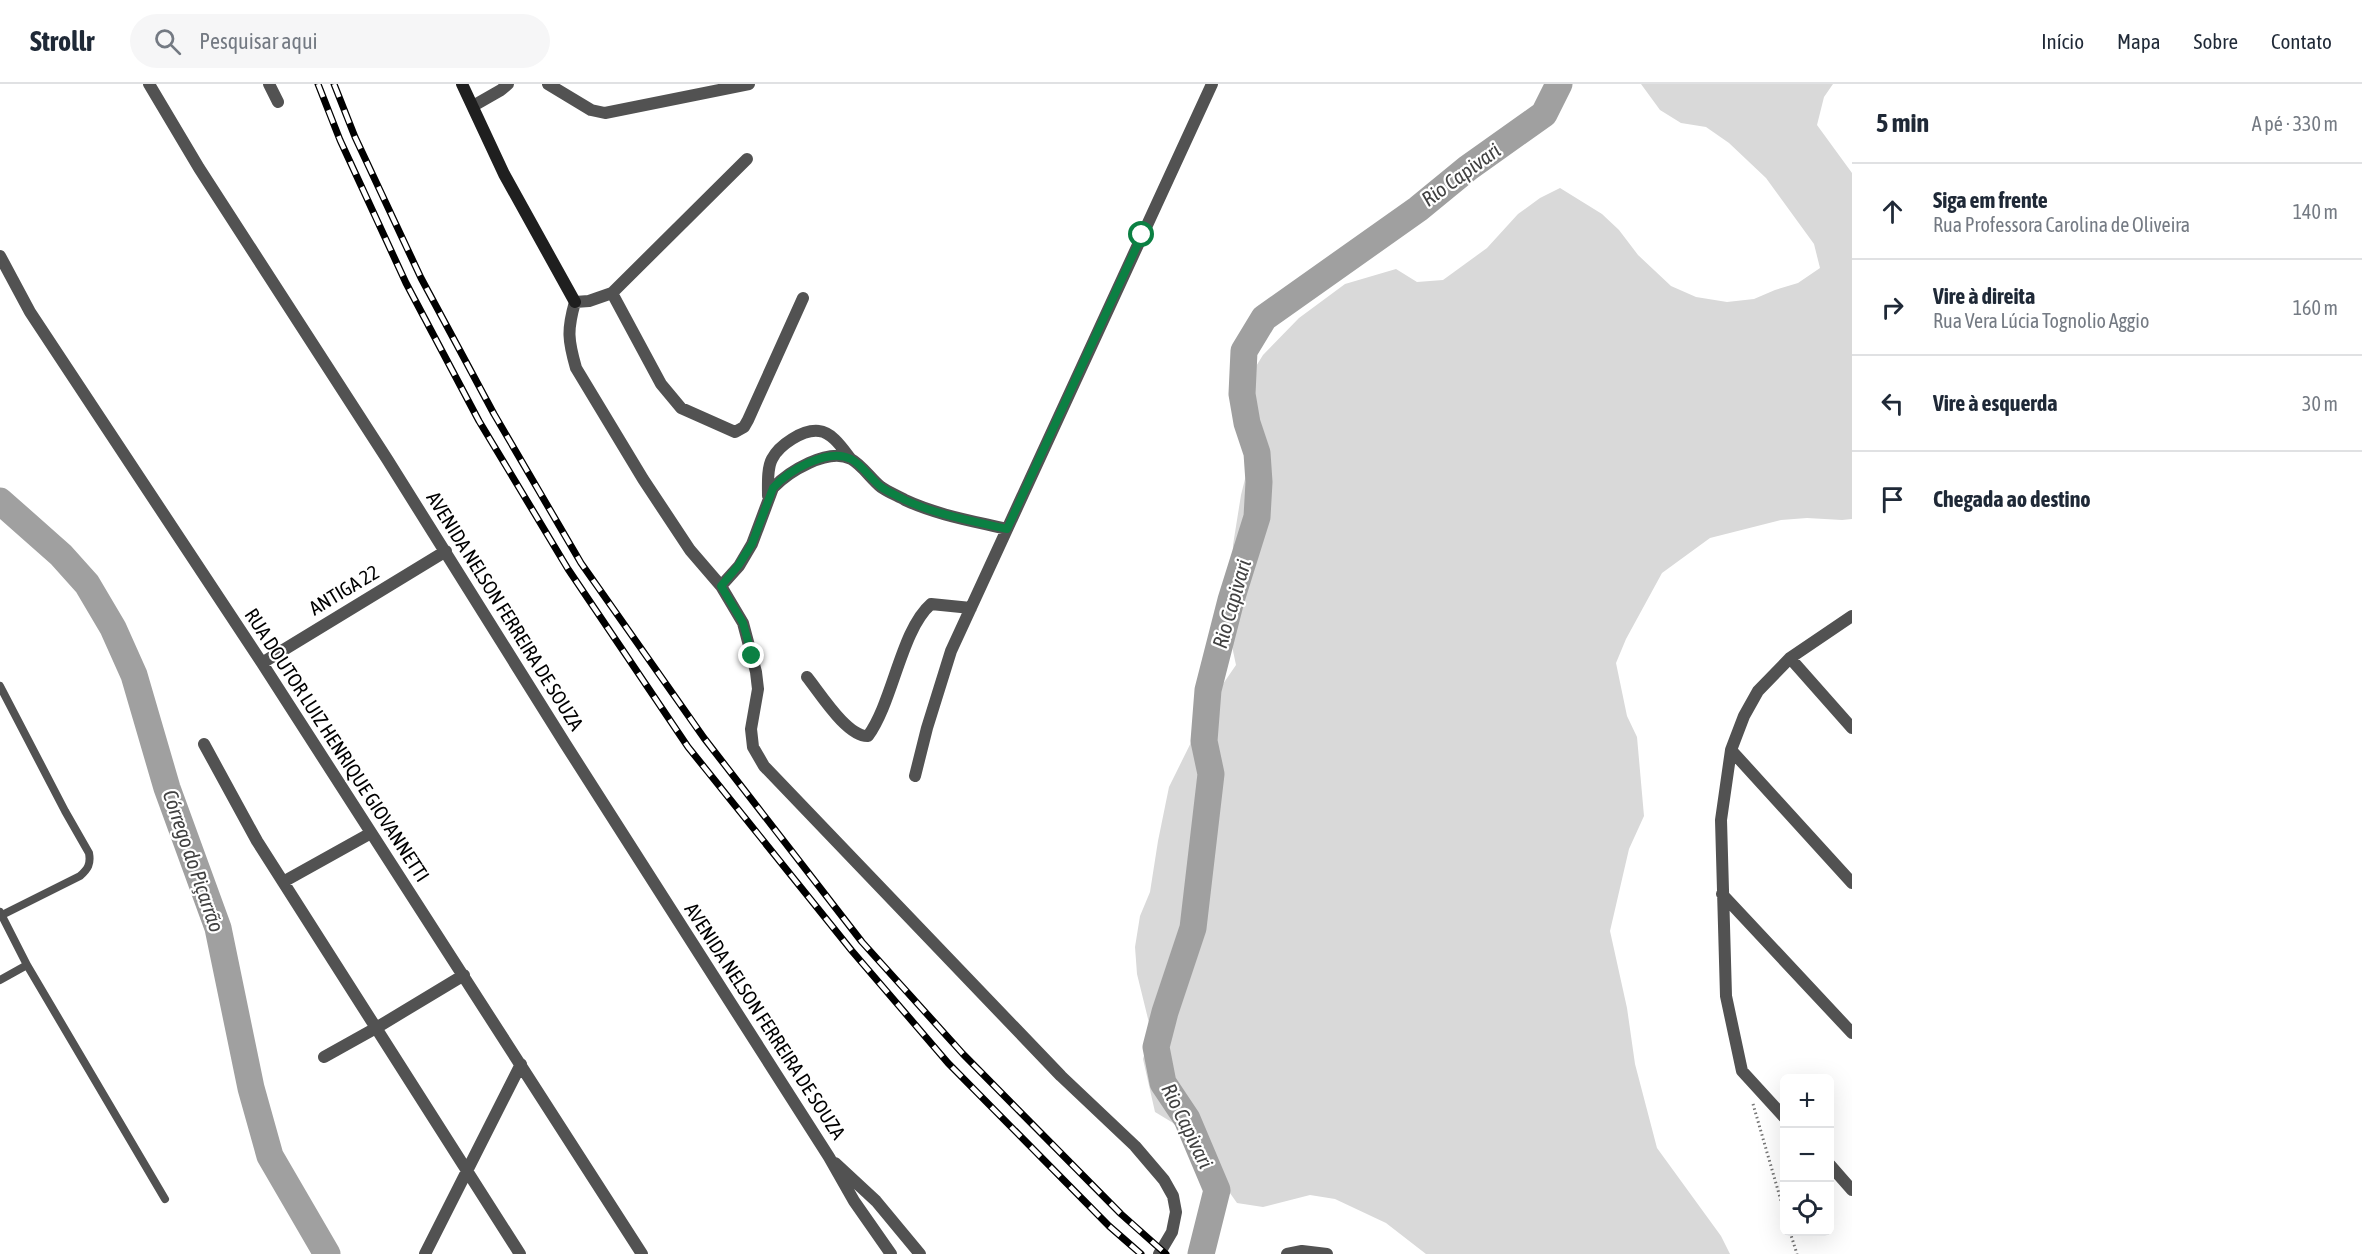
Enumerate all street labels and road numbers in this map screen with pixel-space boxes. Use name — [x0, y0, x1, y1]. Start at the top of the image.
street label: AVENIDA NELSON FERREIRA DE SOUZA — [422, 487, 589, 734]
street label: ANTIGA 22 — [305, 560, 383, 619]
street label: RUA DOUTOR LUIZ HENRIQUE GIOVANNETTI — [240, 604, 435, 886]
street label: AVENIDA NELSON FERREIRA DE SOUZA — [680, 898, 851, 1143]

